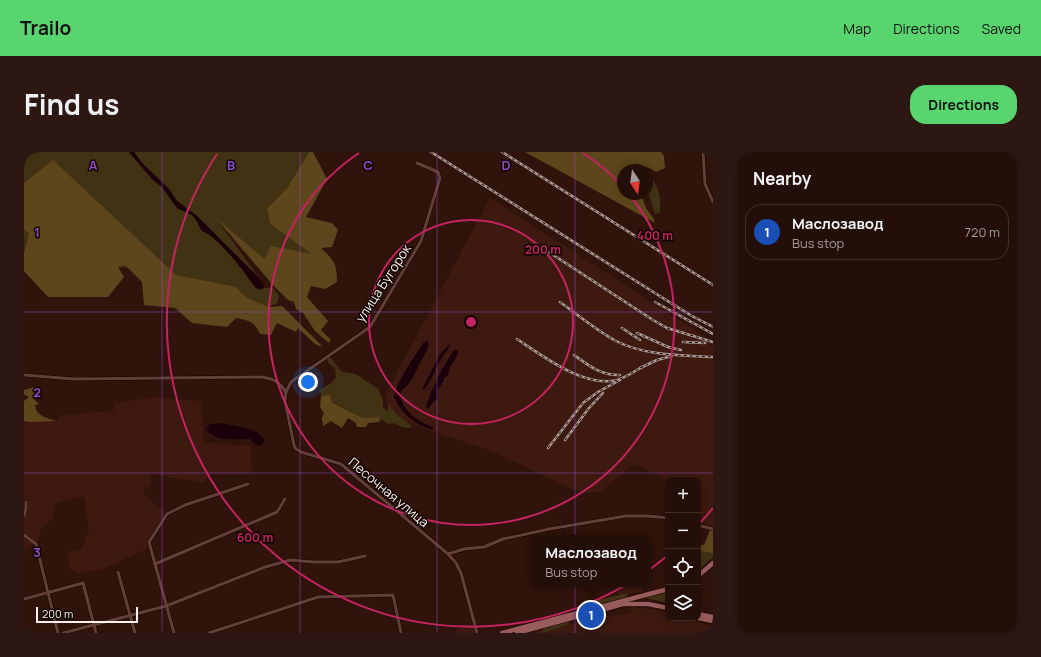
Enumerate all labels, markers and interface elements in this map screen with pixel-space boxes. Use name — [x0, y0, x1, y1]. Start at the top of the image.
text: Trailo — [20, 15, 71, 41]
text: Map — [843, 19, 871, 38]
text: Directions — [893, 19, 960, 38]
text: Saved — [982, 19, 1021, 38]
text: Find us — [24, 85, 119, 123]
button: Directions — [910, 85, 1017, 124]
text: A — [89, 156, 98, 174]
text: B — [227, 156, 235, 174]
text: C — [363, 156, 373, 174]
text: D — [501, 156, 511, 174]
north arrow — [617, 164, 653, 200]
text: Nearby — [753, 167, 811, 190]
text: Маслозавод — [792, 213, 884, 234]
text: 1 — [34, 223, 40, 241]
text: 1 — [764, 223, 770, 241]
text: 720 m — [965, 223, 1000, 241]
text: 400 m — [637, 227, 673, 244]
text: Bus stop — [792, 234, 844, 252]
street label: улица Бугорок — [351, 240, 415, 325]
text: 200 m — [525, 241, 561, 258]
centre of rings — [464, 315, 478, 329]
your location — [298, 372, 318, 392]
text: 2 — [33, 383, 41, 401]
street label: Песочная улица — [345, 453, 433, 531]
map controls — [665, 477, 701, 621]
button: + — [665, 477, 701, 513]
button: − — [665, 513, 701, 549]
text: 600 m — [237, 529, 273, 546]
popup — [531, 535, 651, 587]
text: Маслозавод — [545, 542, 637, 563]
text: 3 — [33, 543, 41, 561]
button: locate — [665, 549, 701, 585]
text: Bus stop — [545, 563, 598, 581]
button: layers — [665, 585, 701, 621]
pin: 1 — [578, 600, 604, 630]
scale bar — [36, 605, 138, 624]
text: 200 m — [42, 606, 73, 621]

